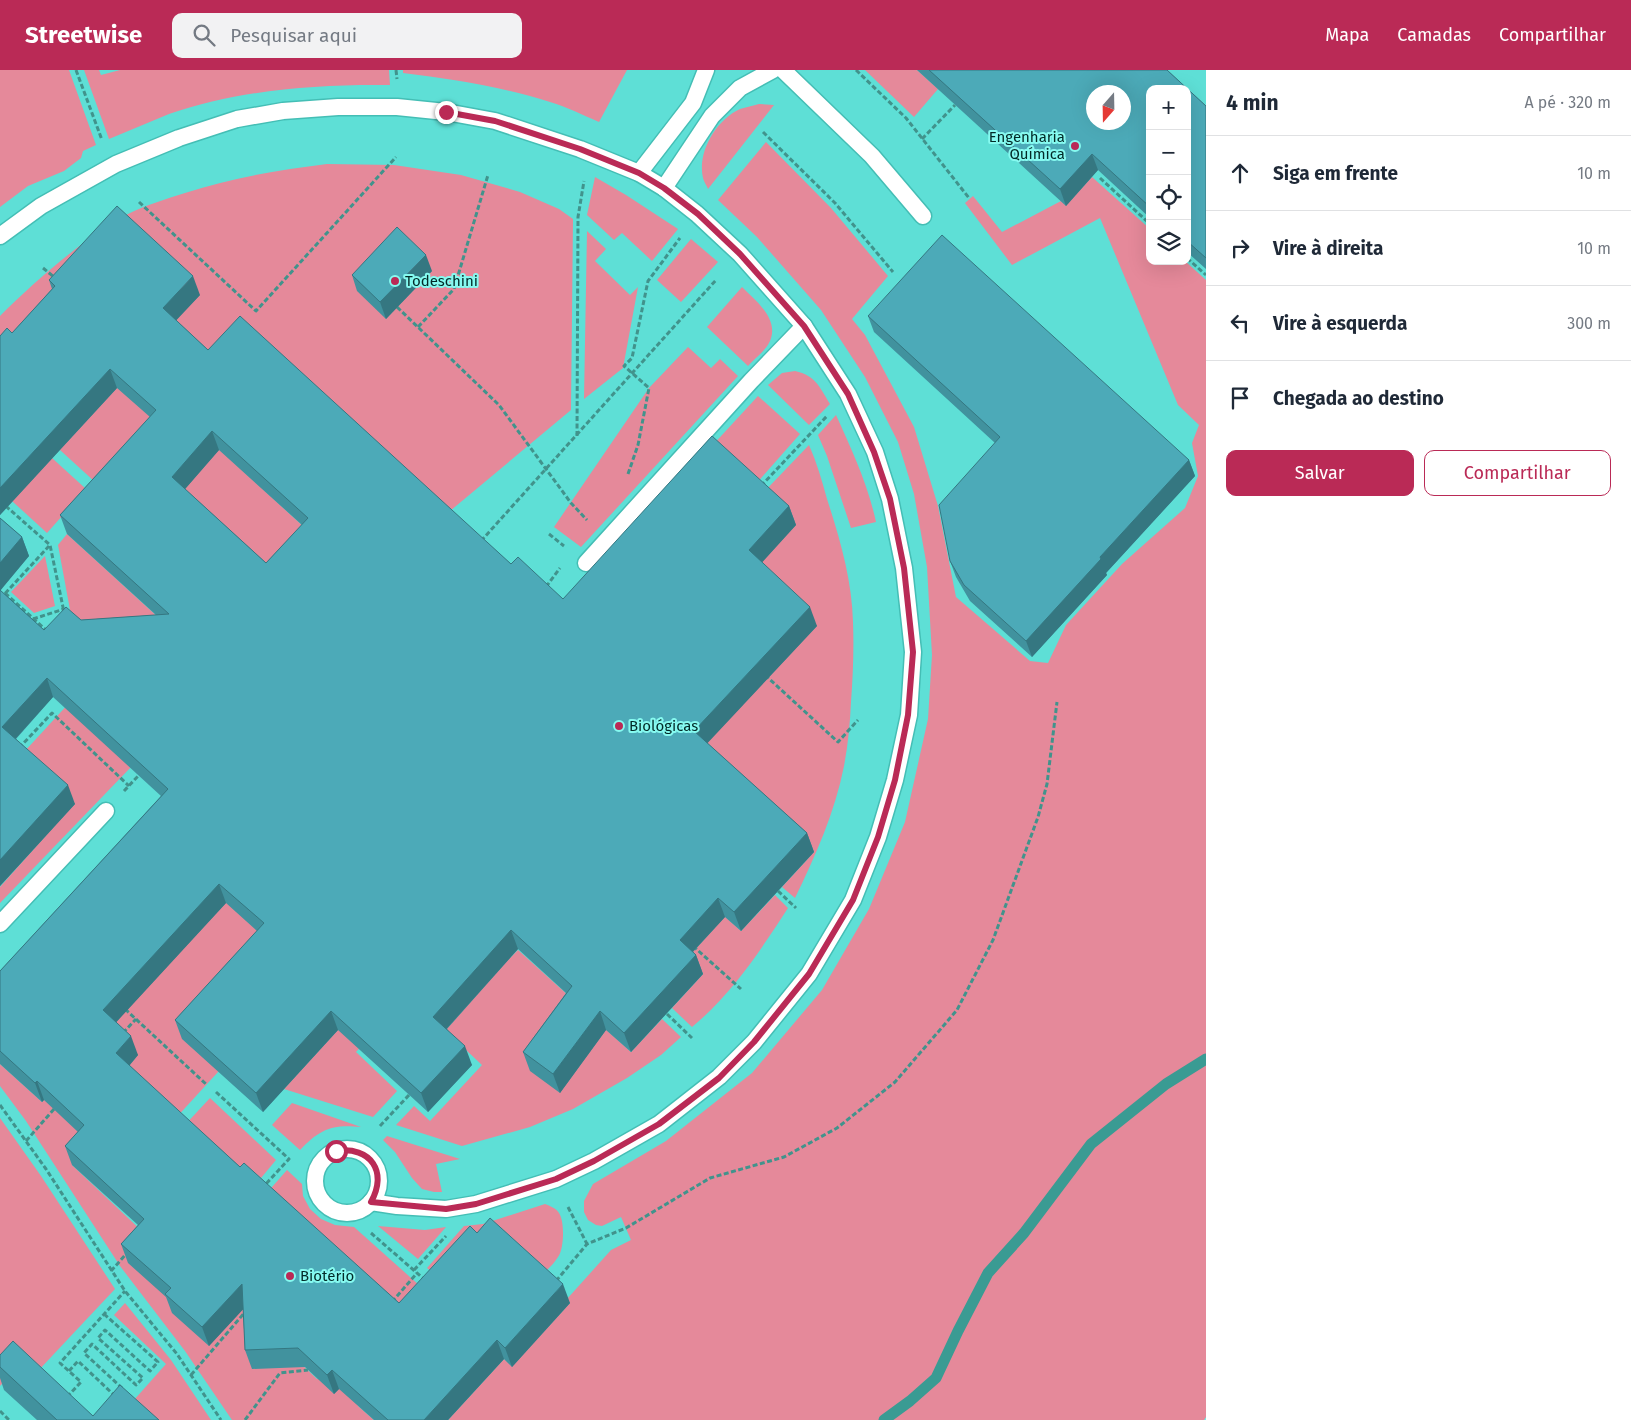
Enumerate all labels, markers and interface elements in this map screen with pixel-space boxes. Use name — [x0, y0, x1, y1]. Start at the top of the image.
search box — [172, 13, 522, 58]
text: Streetwise — [25, 21, 142, 49]
icon: search — [190, 21, 218, 49]
text: Pesquisar aqui — [230, 24, 357, 47]
text: Mapa — [1325, 24, 1369, 46]
text: Camadas — [1397, 24, 1471, 46]
text: Compartilhar — [1499, 24, 1606, 46]
north arrow — [1086, 85, 1131, 130]
map controls — [1146, 85, 1191, 265]
button: + — [1146, 85, 1191, 130]
text: 4 min — [1226, 90, 1279, 116]
text: A pé · 320 m — [1524, 93, 1611, 112]
route end — [435, 101, 458, 124]
place label: Engenharia Química — [989, 128, 1065, 163]
button: − — [1146, 130, 1191, 175]
marker: Engenharia Química — [1069, 140, 1081, 152]
icon: ahead — [1226, 159, 1254, 187]
text: Siga em frente — [1273, 162, 1398, 185]
text: 10 m — [1577, 164, 1611, 183]
button: locate — [1146, 175, 1191, 220]
button: layers — [1146, 220, 1191, 265]
icon: right — [1226, 234, 1254, 262]
text: Vire à direita — [1273, 237, 1383, 260]
text: 10 m — [1577, 239, 1611, 258]
place label: Todeschini — [405, 272, 478, 290]
marker: Todeschini — [389, 275, 401, 287]
icon: left — [1226, 309, 1254, 337]
text: Vire à esquerda — [1273, 312, 1407, 335]
text: 300 m — [1567, 314, 1611, 333]
icon: arrive — [1226, 384, 1254, 412]
text: Chegada ao destino — [1273, 387, 1444, 410]
button: Salvar — [1226, 450, 1414, 496]
button: Compartilhar — [1424, 450, 1611, 496]
place label: Biológicas — [629, 717, 698, 735]
marker: Biológicas — [613, 720, 625, 732]
route start — [325, 1140, 348, 1163]
place label: Biotério — [300, 1267, 354, 1285]
marker: Biotério — [284, 1270, 296, 1282]

